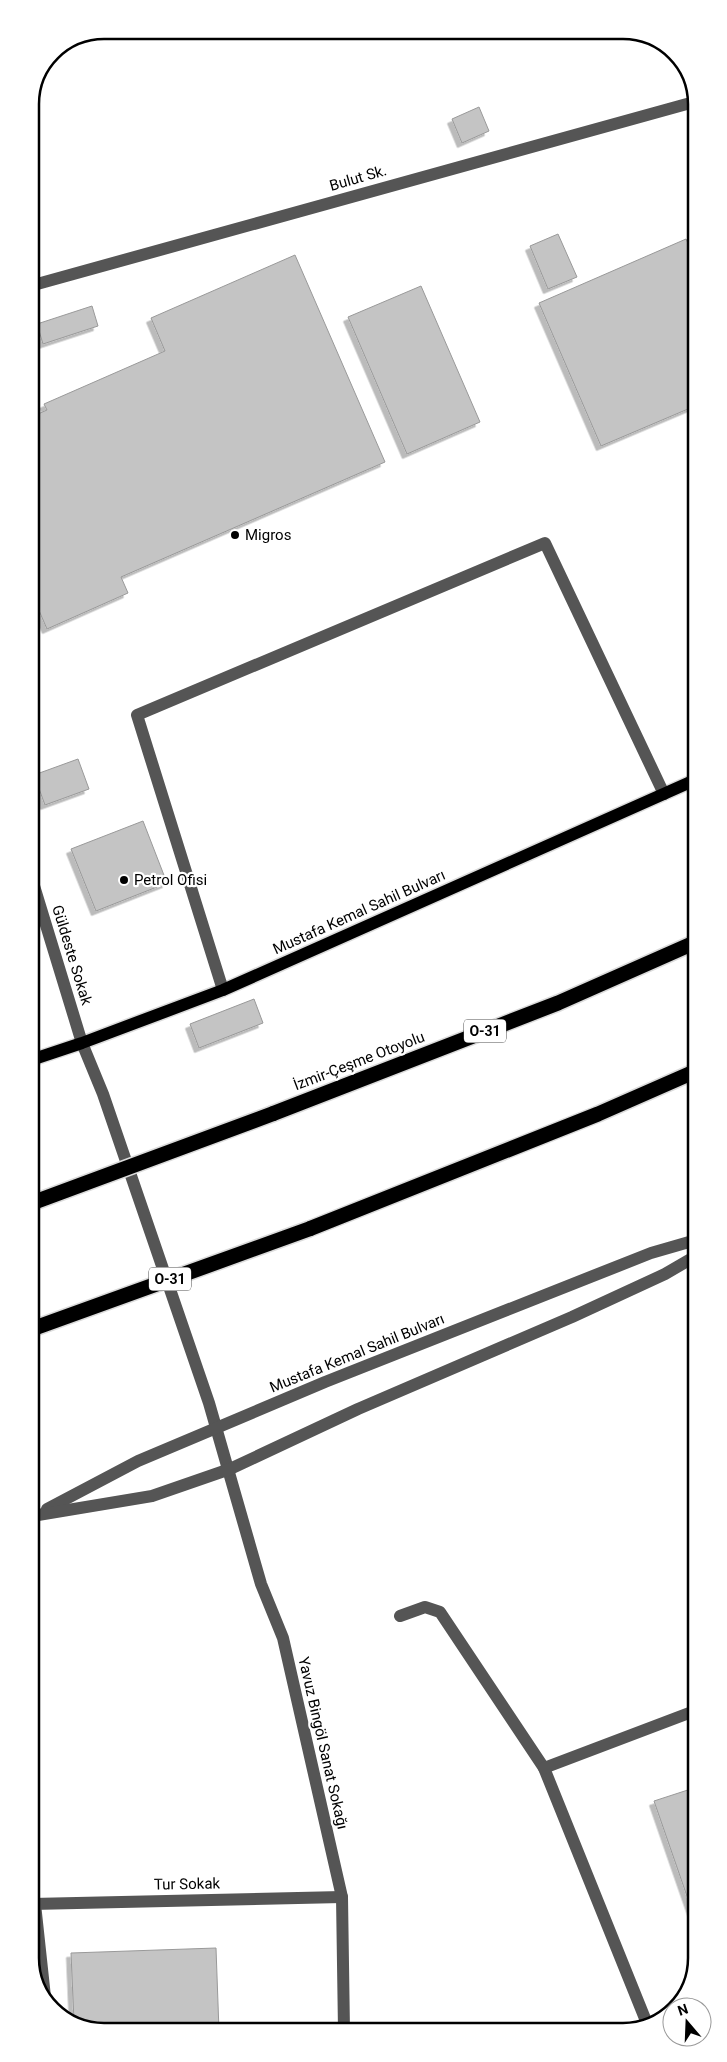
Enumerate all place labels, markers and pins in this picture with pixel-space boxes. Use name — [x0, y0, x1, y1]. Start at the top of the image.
place label: Migros — [245, 526, 291, 544]
marker: Migros — [229, 529, 241, 541]
place label: Petrol Ofisi — [134, 871, 207, 889]
marker: Petrol Ofisi — [118, 874, 130, 886]

